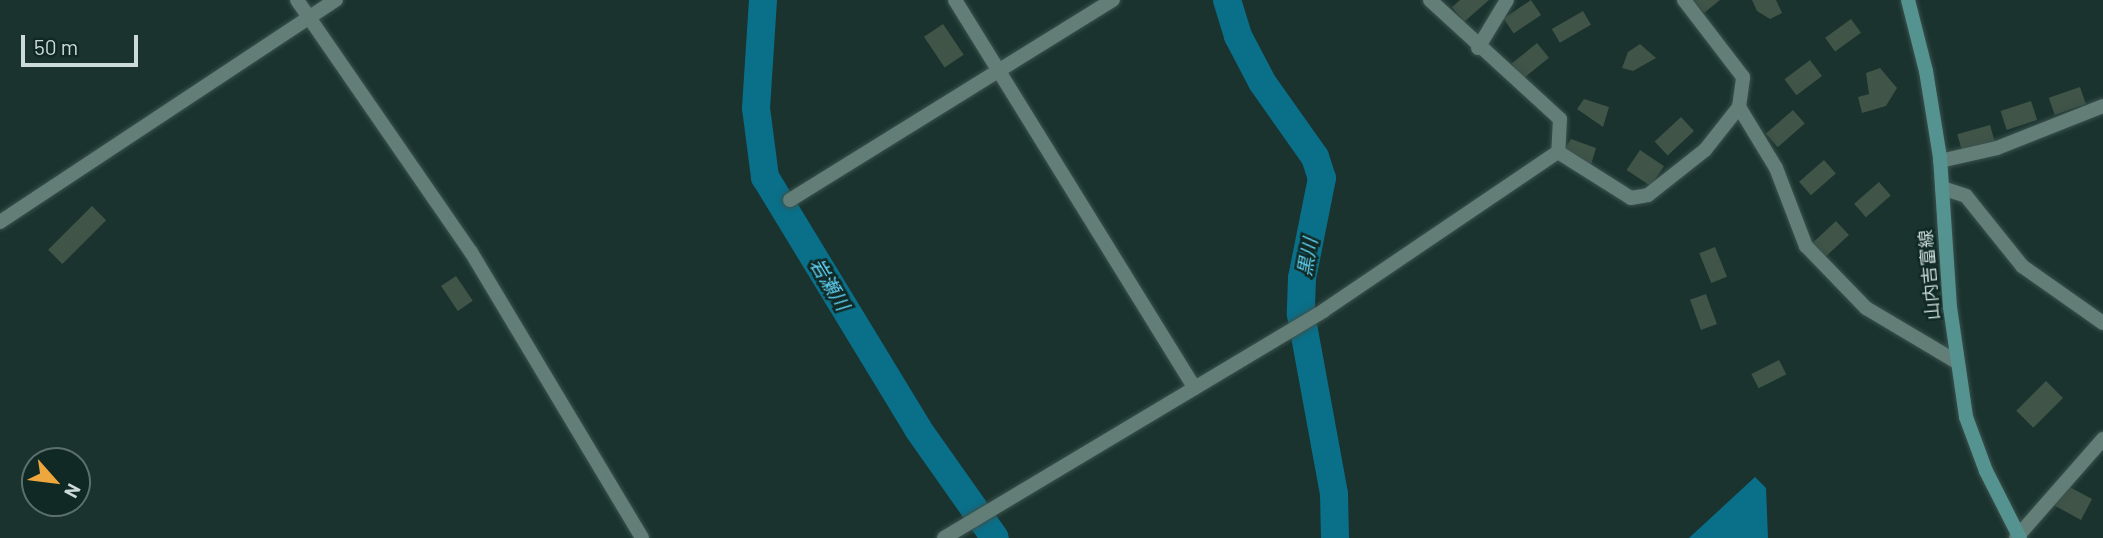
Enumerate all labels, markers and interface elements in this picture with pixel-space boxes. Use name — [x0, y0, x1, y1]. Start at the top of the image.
scale bar — [24, 21, 142, 65]
text: 50 m — [34, 34, 78, 59]
street label: 山内吉富線 — [1914, 229, 1944, 321]
water label: 黒川 — [1292, 236, 1322, 278]
water label: 岩瀬川 — [806, 254, 854, 314]
north arrow — [21, 447, 91, 517]
text: N — [60, 480, 86, 502]

